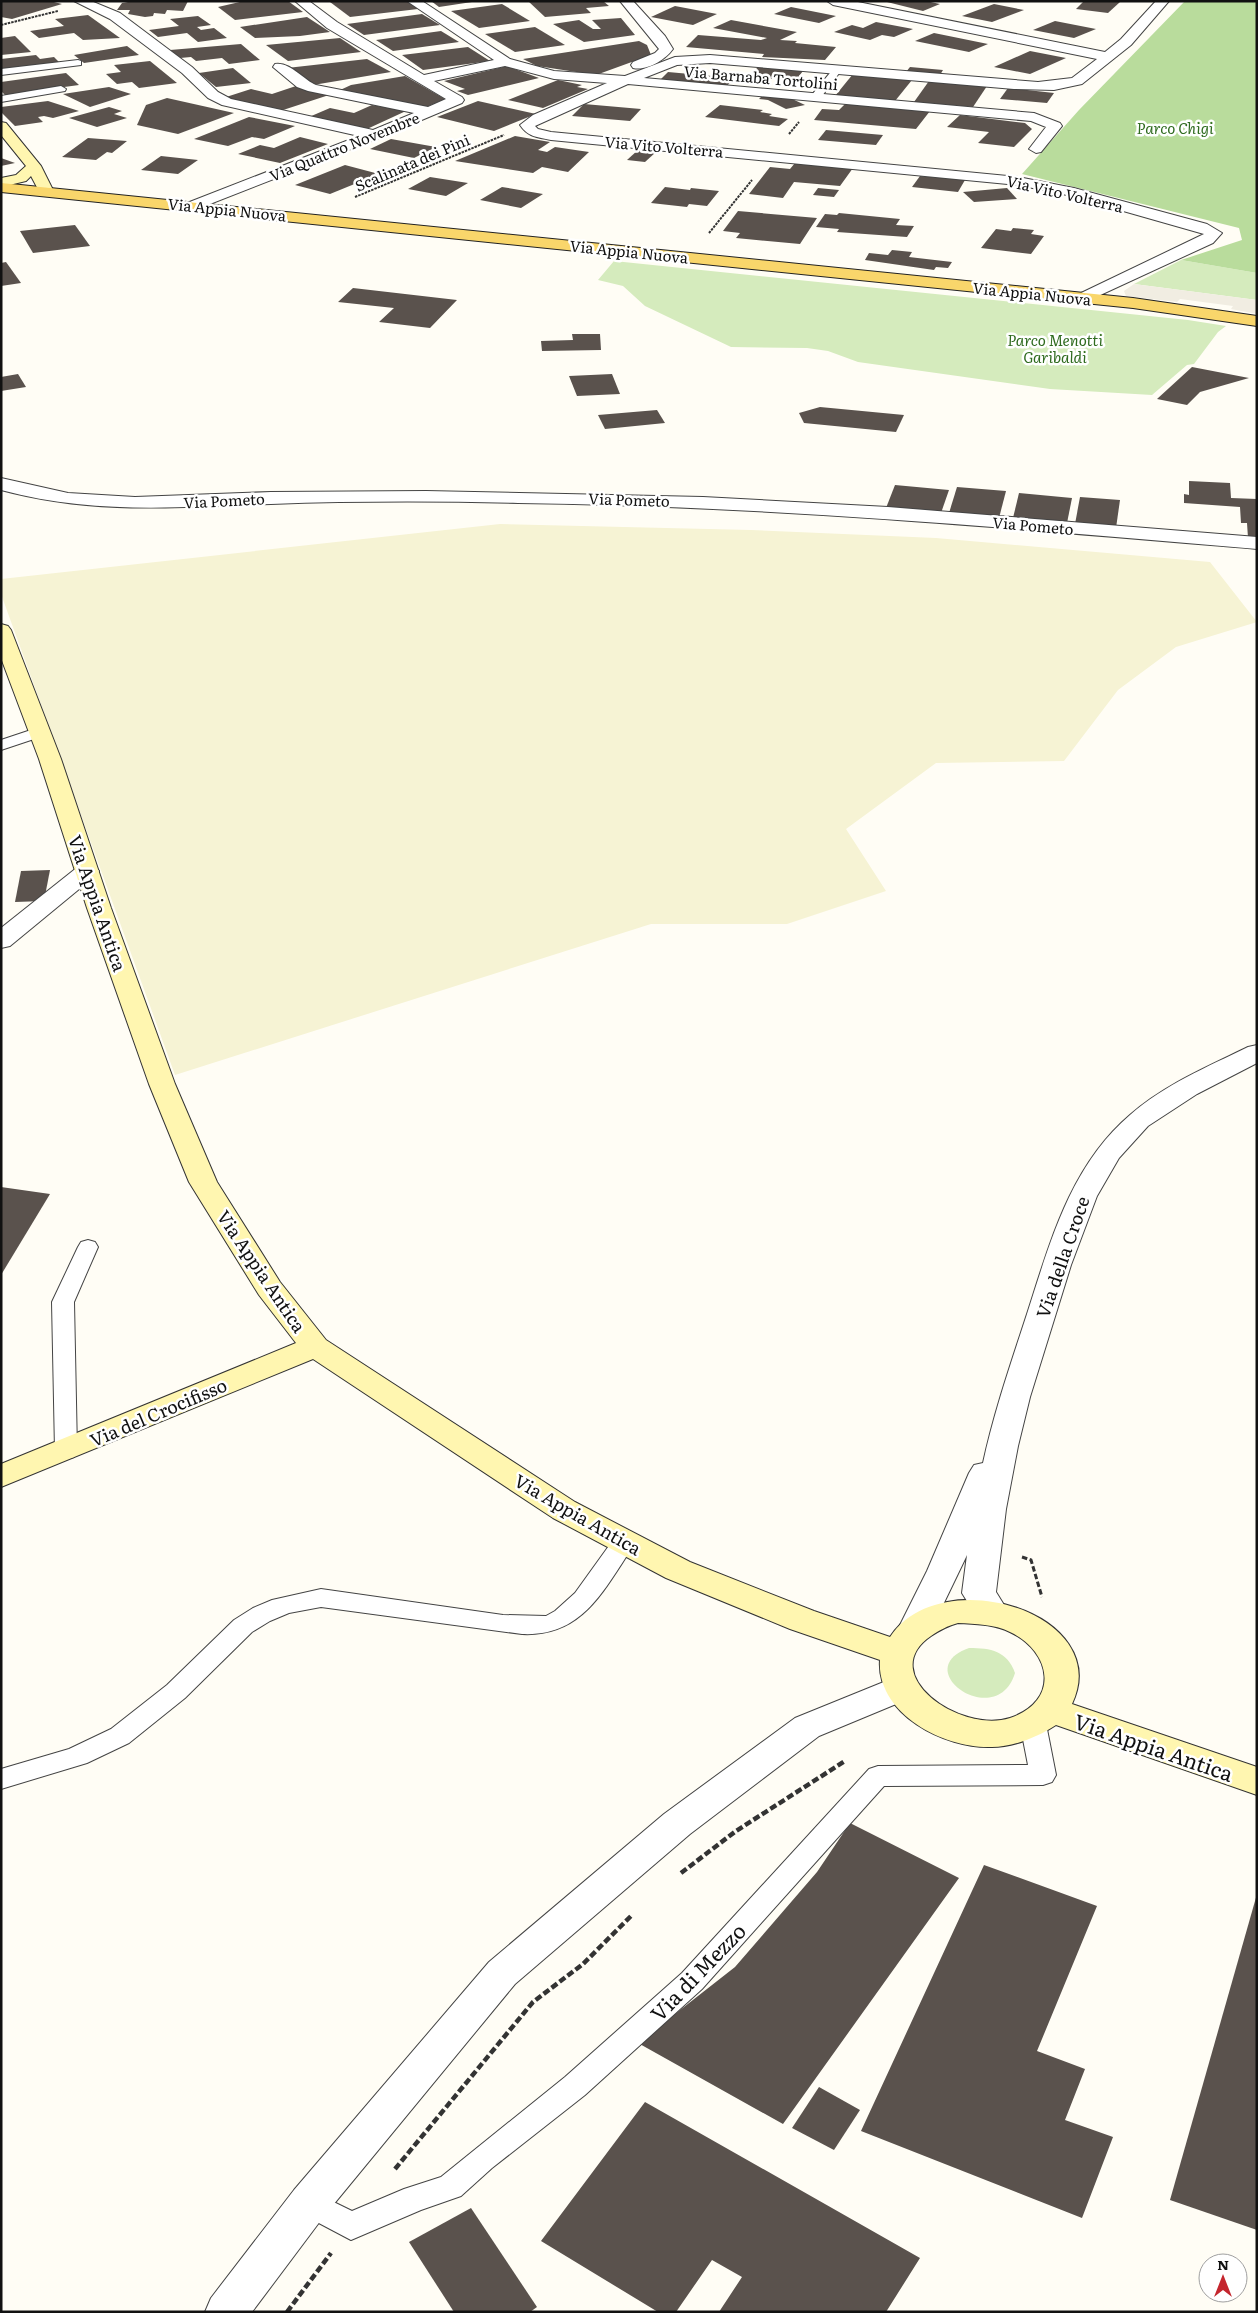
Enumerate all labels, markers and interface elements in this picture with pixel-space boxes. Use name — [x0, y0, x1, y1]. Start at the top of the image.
street label: Via Barnaba Tortolini — [683, 59, 839, 95]
street label: Via Quattro Novembre — [265, 105, 423, 187]
park label: Parco Chigi — [1137, 116, 1214, 139]
street label: Scalinata dei Pini — [351, 127, 473, 197]
street label: Via Vito Volterra — [604, 129, 725, 163]
street label: Via Vito Volterra — [1004, 168, 1126, 218]
street label: Via Appia Nuova — [167, 191, 288, 227]
street label: Via Appia Nuova — [569, 233, 690, 269]
street label: Via Appia Nuova — [972, 275, 1093, 311]
park label: Parco Menotti Garibaldi — [1007, 328, 1103, 368]
street label: Via Pometo — [183, 486, 265, 514]
street label: Via Pometo — [588, 486, 670, 512]
street label: Via Pometo — [991, 510, 1075, 540]
street label: Via Appia Antica — [62, 831, 134, 975]
street label: Via della Croce — [1029, 1192, 1095, 1322]
street label: Via Appia Antica — [211, 1204, 313, 1338]
street label: Via del Crocifisso — [85, 1371, 231, 1453]
street label: Via Appia Antica — [509, 1467, 647, 1562]
street label: Via Appia Antica — [1070, 1704, 1238, 1788]
street label: Via di Mezzo — [642, 1915, 752, 2027]
north arrow — [1198, 2253, 1248, 2303]
text: N — [1217, 2254, 1229, 2274]

